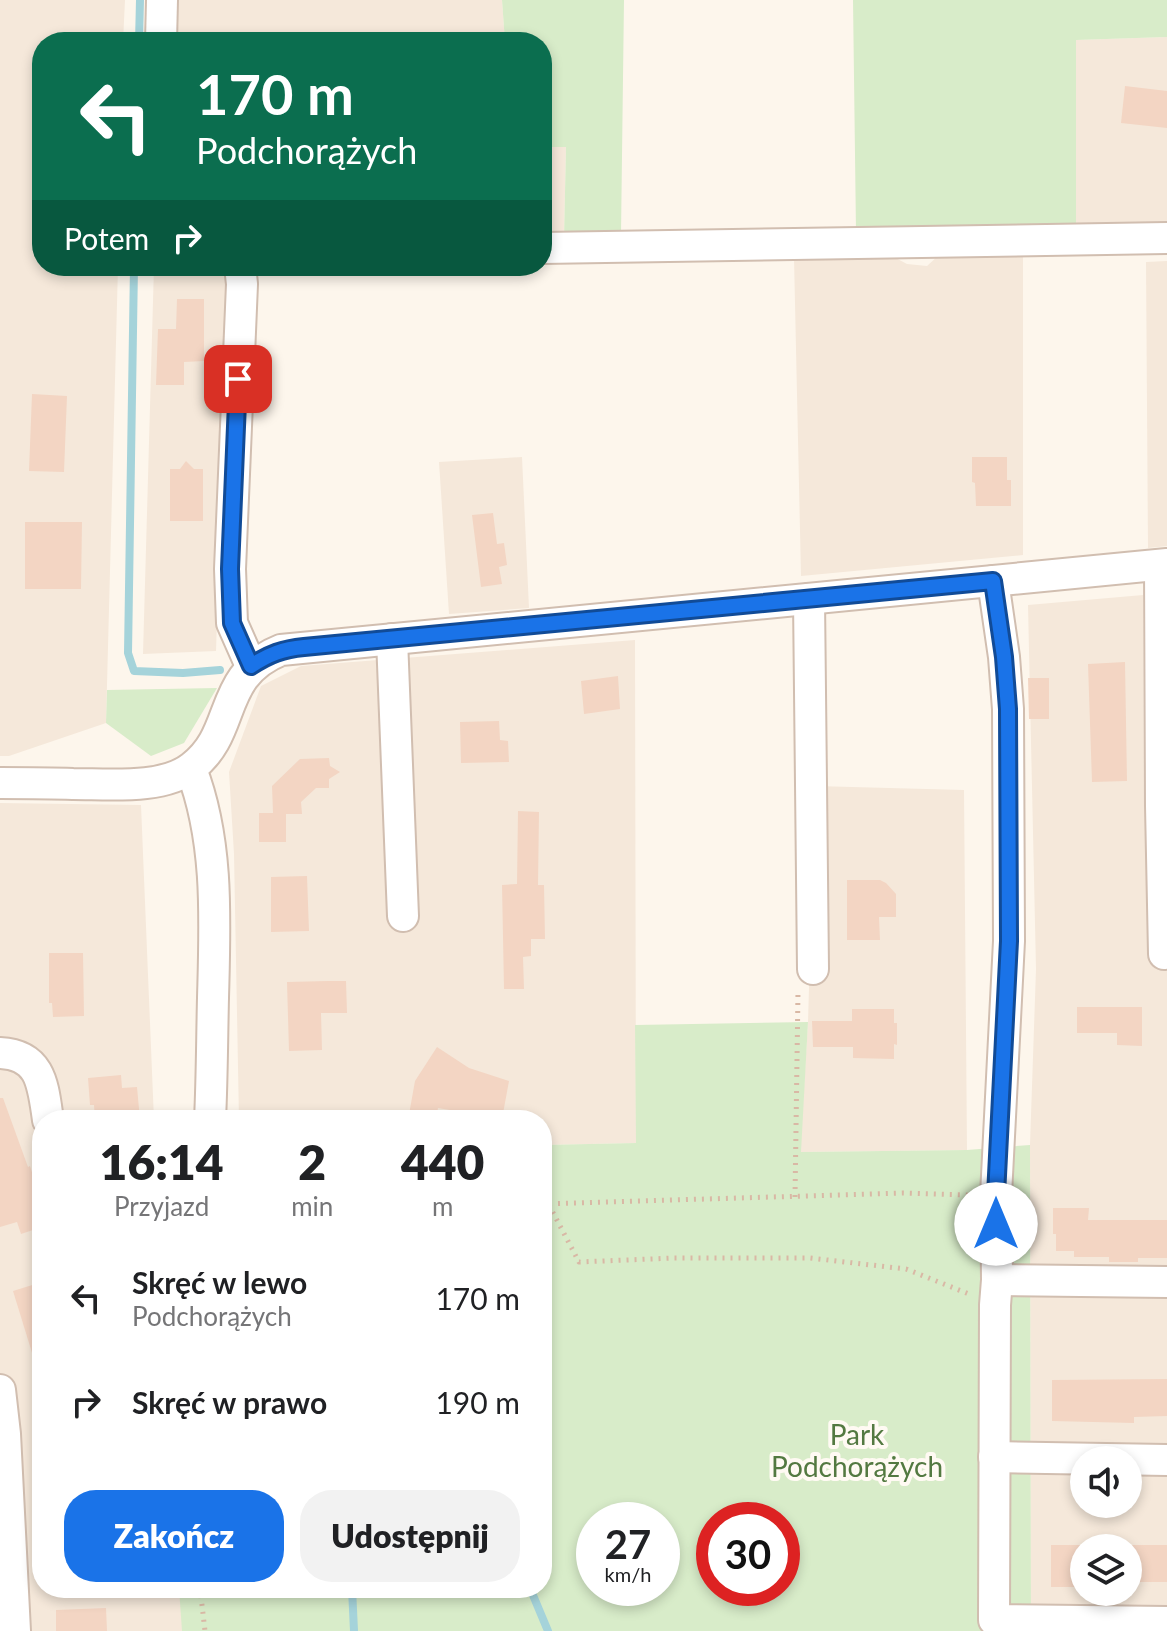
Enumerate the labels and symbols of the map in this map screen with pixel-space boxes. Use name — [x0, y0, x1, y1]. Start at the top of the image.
pin — [204, 345, 272, 413]
position arrow — [954, 1182, 1038, 1266]
park label: Park Podchorążych — [771, 1417, 943, 1483]
speed limit sign: 30 — [696, 1502, 800, 1606]

